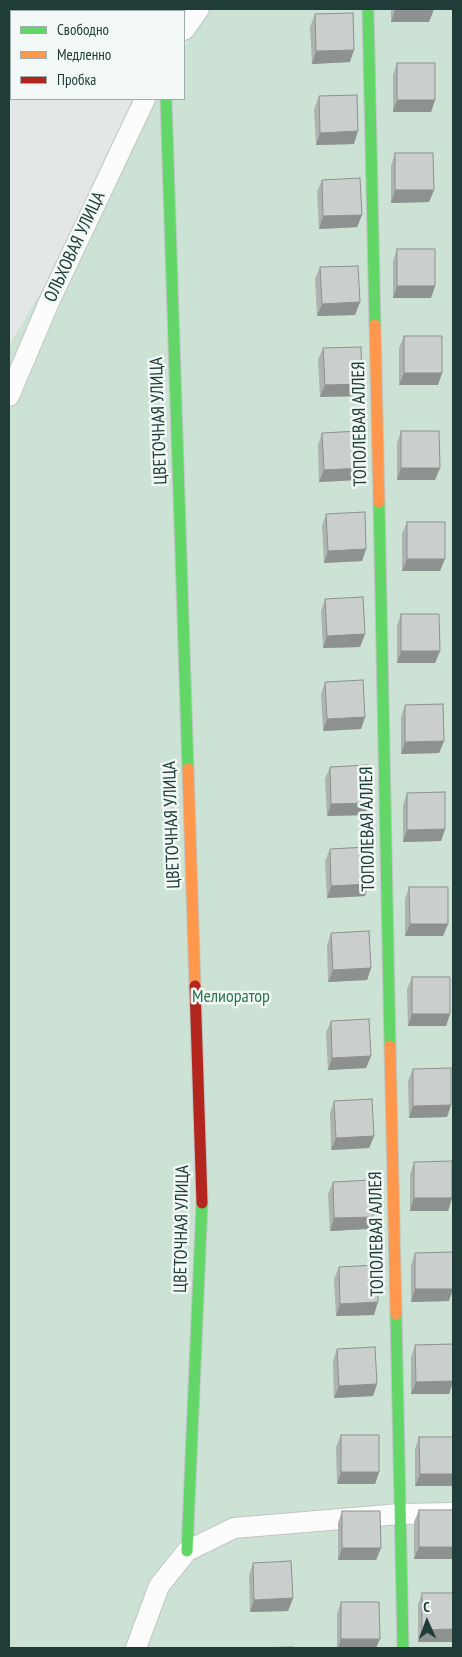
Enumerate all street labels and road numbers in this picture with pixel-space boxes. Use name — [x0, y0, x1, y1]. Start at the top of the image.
street label: ОЛЬХОВАЯ УЛИЦА — [40, 188, 110, 306]
street label: ЦВЕТОЧНАЯ УЛИЦА — [146, 357, 172, 485]
street label: ТОПОЛЕВАЯ АЛЛЕЯ — [348, 361, 372, 487]
street label: ЦВЕТОЧНАЯ УЛИЦА — [159, 761, 185, 889]
street label: ТОПОЛЕВАЯ АЛЛЕЯ — [356, 766, 380, 892]
street label: ЦВЕТОЧНАЯ УЛИЦА — [170, 1165, 194, 1293]
street label: ТОПОЛЕВАЯ АЛЛЕЯ — [365, 1171, 389, 1297]

